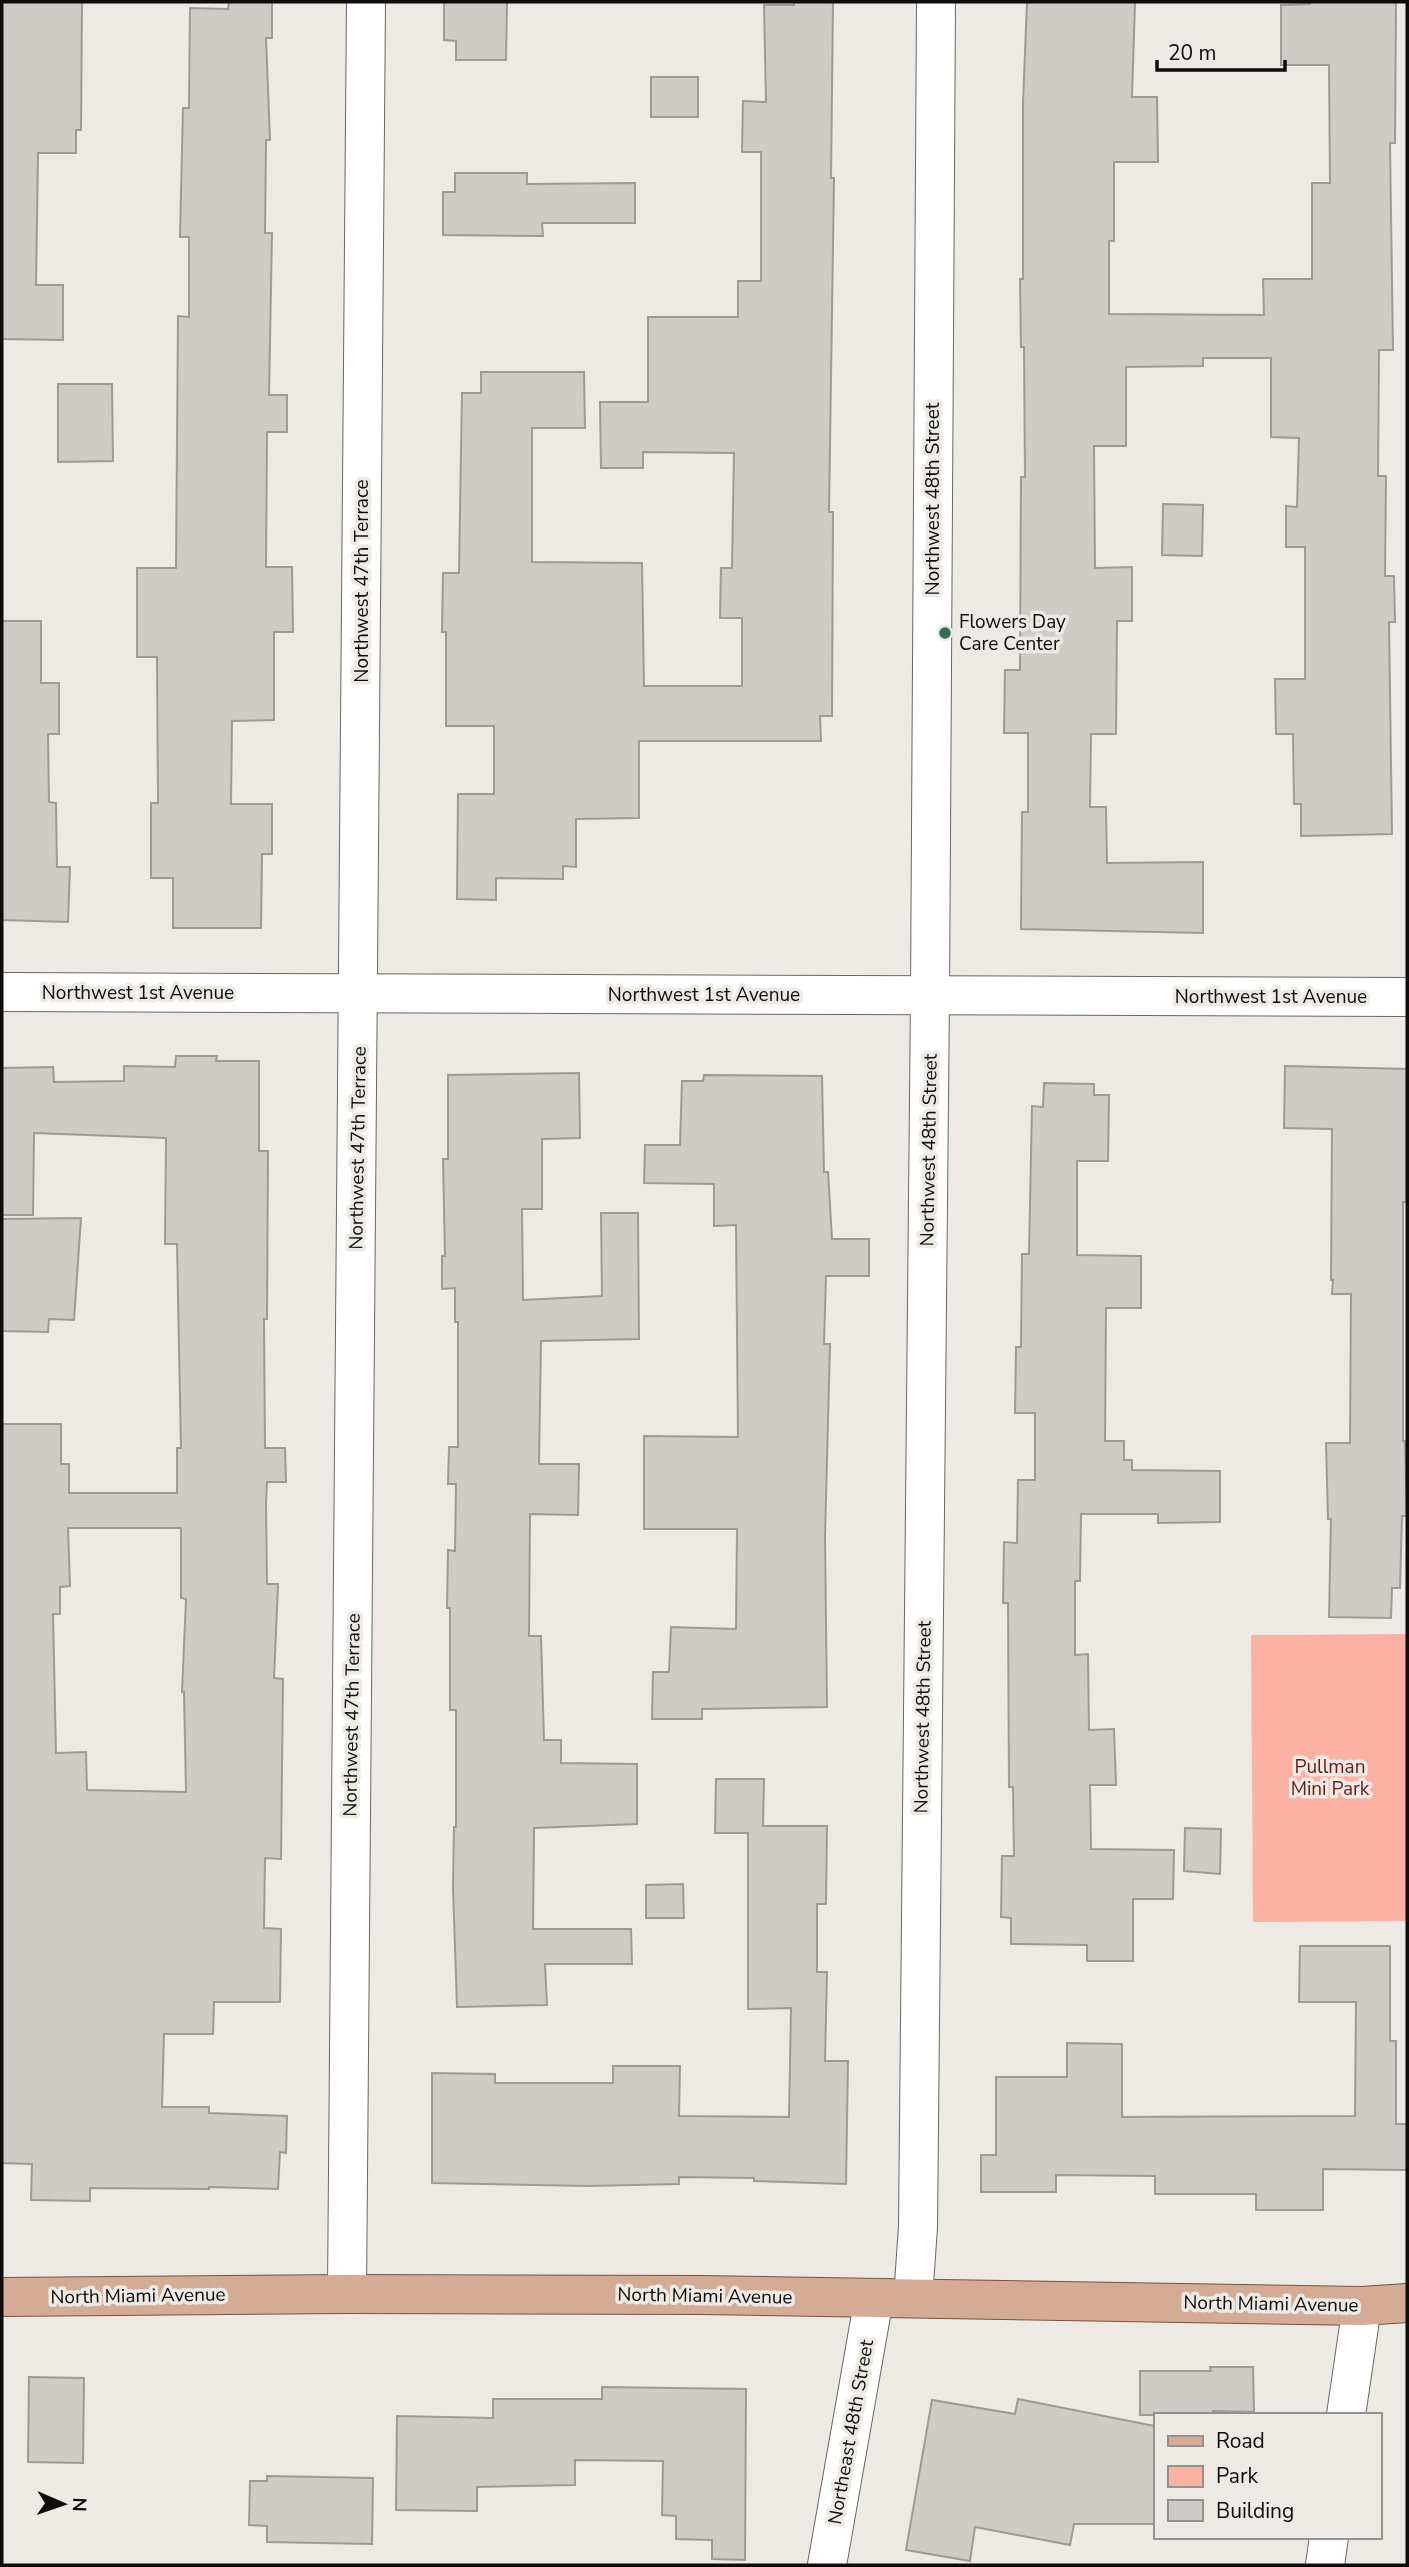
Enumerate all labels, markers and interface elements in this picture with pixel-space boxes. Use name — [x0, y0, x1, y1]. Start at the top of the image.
scale bar — [1157, 28, 1285, 72]
text: 20 m — [1168, 39, 1217, 67]
street label: Northwest 48th Street — [920, 402, 946, 595]
street label: Northwest 47th Terrace — [349, 479, 375, 683]
place label: Flowers Day Care Center — [959, 609, 1066, 657]
marker: Flowers Day Care Center — [937, 625, 953, 641]
street label: Northwest 1st Avenue — [42, 980, 234, 1006]
street label: Northwest 1st Avenue — [608, 982, 800, 1008]
street label: Northwest 1st Avenue — [1175, 984, 1367, 1010]
street label: Northwest 47th Terrace — [343, 1046, 373, 1250]
street label: Northwest 48th Street — [914, 1053, 944, 1247]
street label: Northwest 47th Terrace — [337, 1613, 367, 1817]
street label: Northwest 48th Street — [908, 1620, 938, 1814]
park label: Pullman Mini Park — [1291, 1754, 1370, 1802]
street label: North Miami Avenue — [50, 2281, 226, 2311]
street label: North Miami Avenue — [617, 2281, 793, 2311]
street label: North Miami Avenue — [1183, 2289, 1359, 2319]
street label: Northeast 48th Street — [822, 2337, 880, 2526]
legend — [1154, 2413, 1381, 2539]
text: Road — [1216, 2427, 1265, 2455]
text: Park — [1216, 2462, 1258, 2490]
north arrow — [28, 2469, 98, 2539]
text: N — [66, 2497, 92, 2512]
text: Building — [1216, 2497, 1294, 2525]

